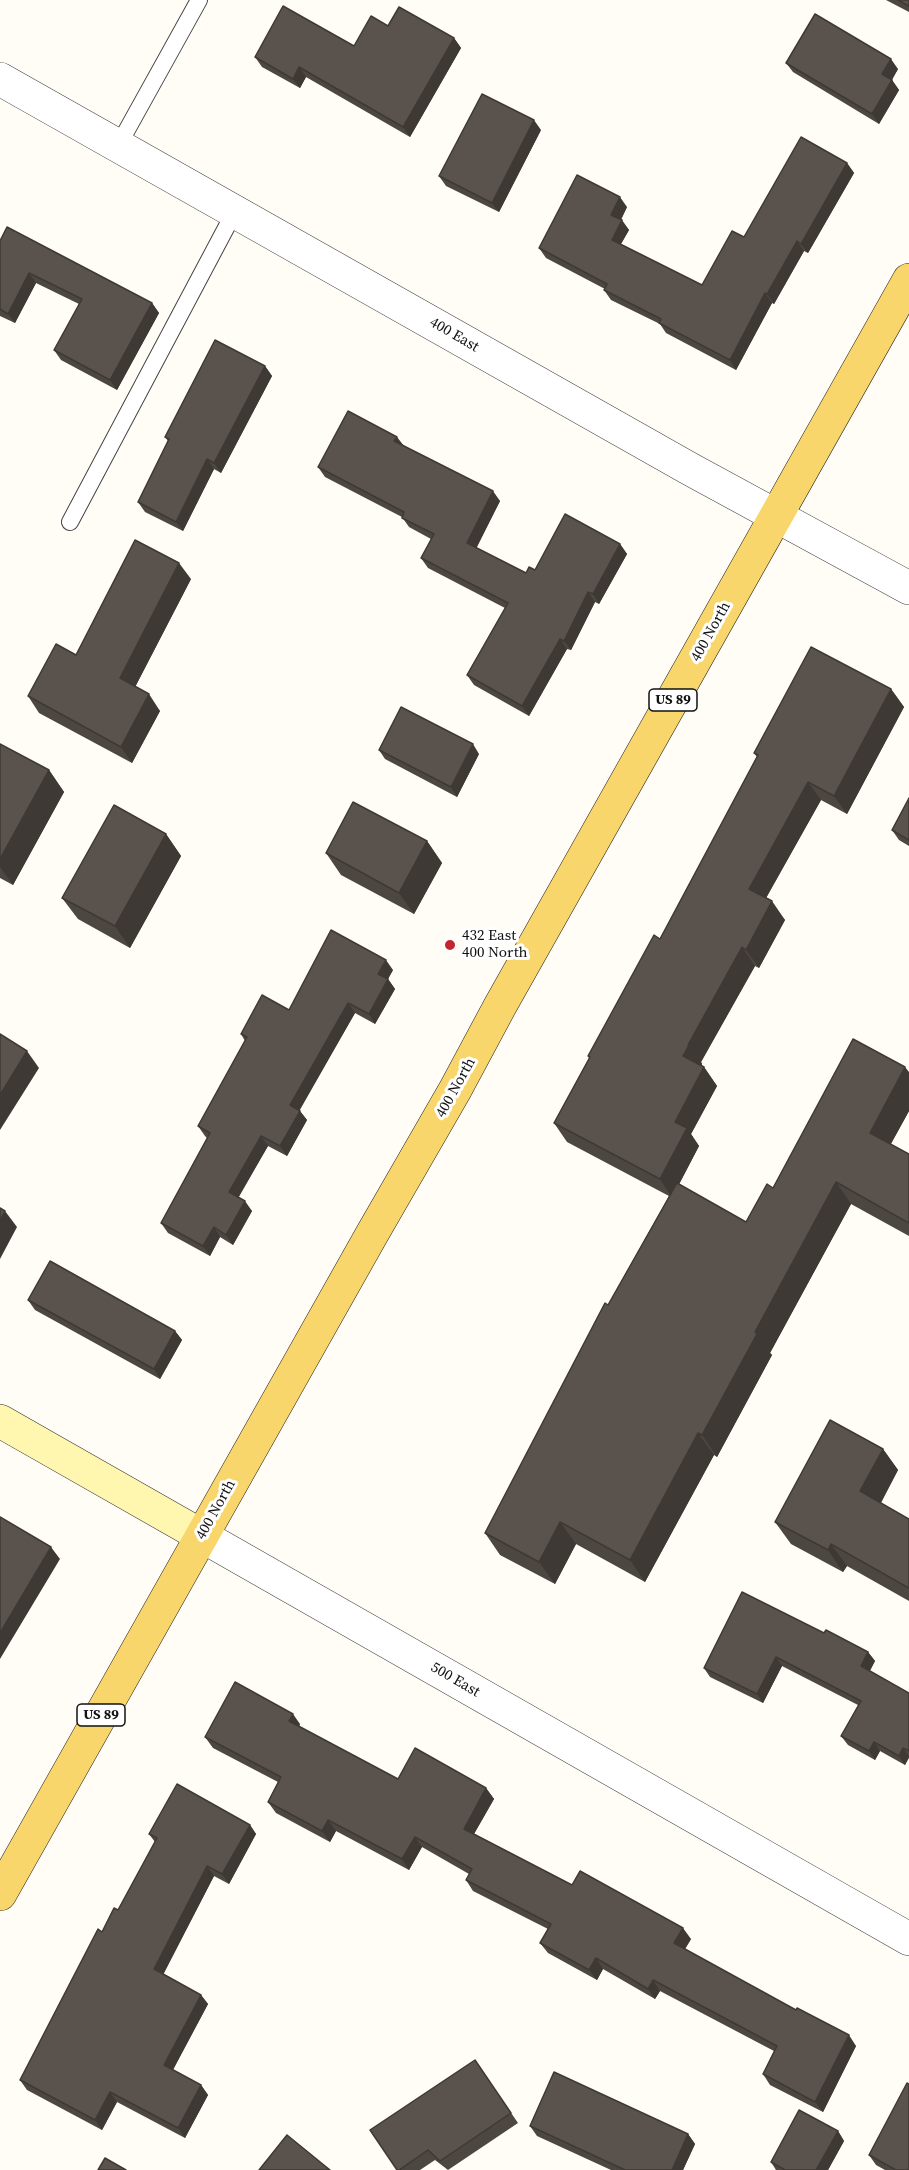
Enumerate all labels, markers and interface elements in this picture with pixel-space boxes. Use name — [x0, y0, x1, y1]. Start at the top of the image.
street label: 400 East — [426, 314, 482, 356]
street label: 400 North — [687, 599, 735, 665]
road number: US 89 — [649, 689, 697, 711]
place label: 432 East 400 North — [462, 927, 528, 962]
marker: 432 East 400 North — [443, 938, 457, 952]
street label: 400 North — [432, 1055, 480, 1121]
street label: 400 North — [192, 1477, 240, 1543]
street label: 500 East — [427, 1659, 483, 1701]
road number: US 89 — [77, 1704, 125, 1726]

